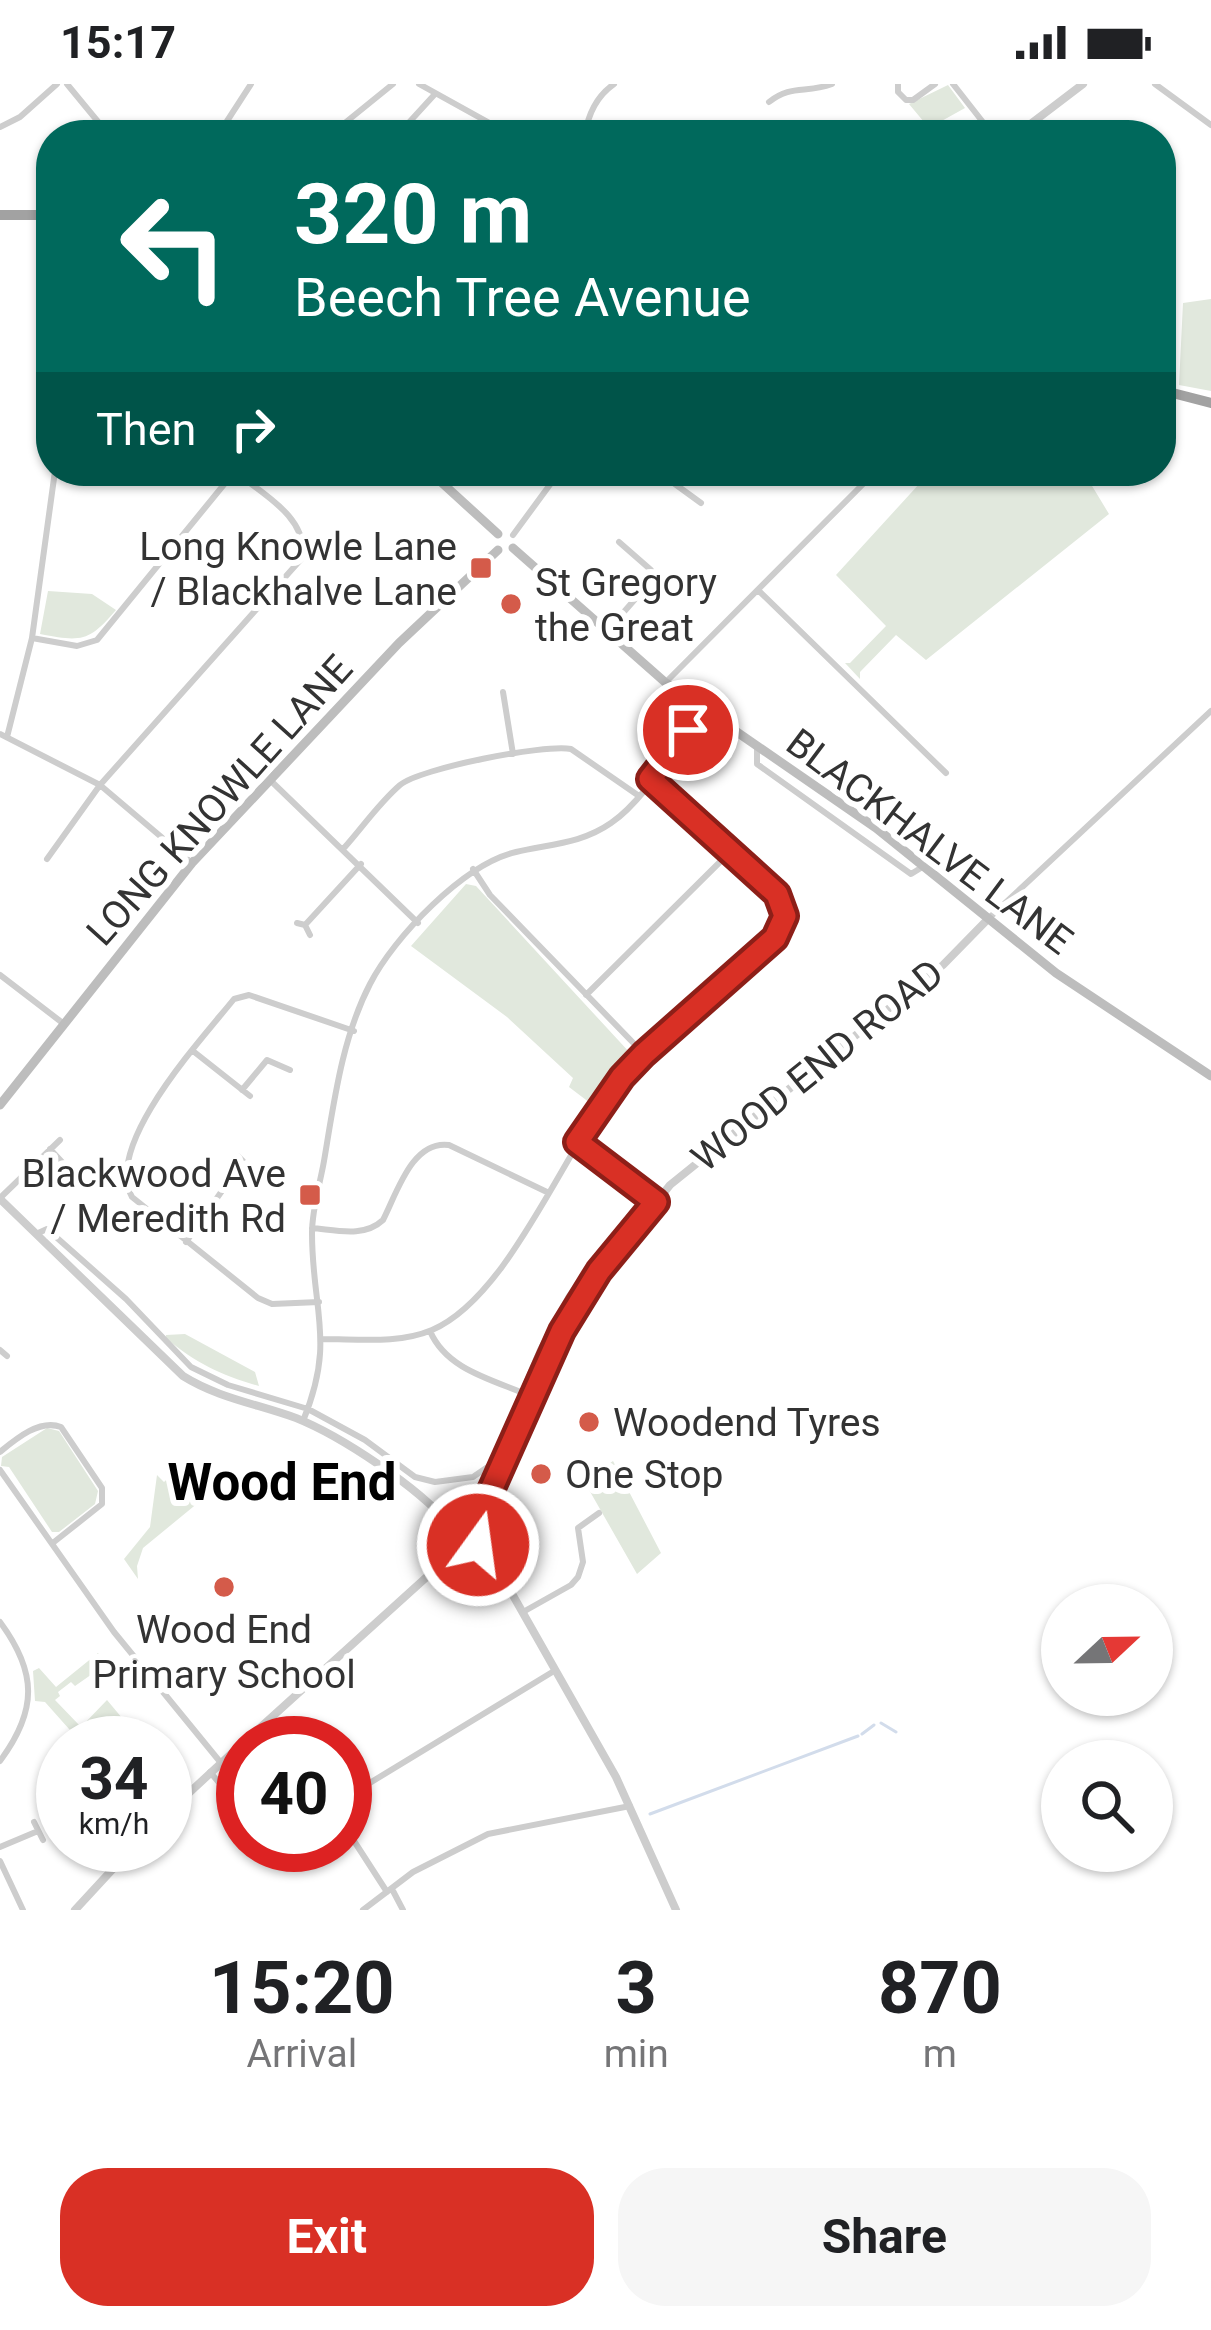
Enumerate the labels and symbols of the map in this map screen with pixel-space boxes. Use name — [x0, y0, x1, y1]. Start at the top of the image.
place label: Long Knowle Lane / Blackhalve Lane — [139, 524, 457, 615]
marker: Long Knowle Lane / Blackhalve Lane — [468, 555, 494, 581]
place label: St Gregory the Great — [535, 560, 717, 651]
marker: St Gregory the Great — [498, 591, 524, 617]
street label: LONG KNOWLE LANE — [78, 646, 362, 955]
pin — [637, 679, 739, 781]
street label: BLACKHALVE LANE — [778, 719, 1081, 964]
street label: WOOD END ROAD — [683, 950, 953, 1181]
place label: Blackwood Ave / Meredith Rd — [22, 1151, 286, 1242]
marker: Blackwood Ave / Meredith Rd — [297, 1182, 323, 1208]
place label: Woodend Tyres — [613, 1400, 881, 1446]
marker: Woodend Tyres — [576, 1409, 602, 1435]
place label: One Stop — [565, 1452, 723, 1498]
district label: Wood End — [168, 1453, 396, 1512]
marker: One Stop — [528, 1461, 554, 1487]
position arrow — [415, 1482, 541, 1608]
marker: Wood End Primary School — [211, 1574, 237, 1600]
north arrow — [1041, 1584, 1173, 1716]
place label: Wood End Primary School — [92, 1607, 356, 1698]
speed limit sign: 40 — [216, 1716, 372, 1872]

